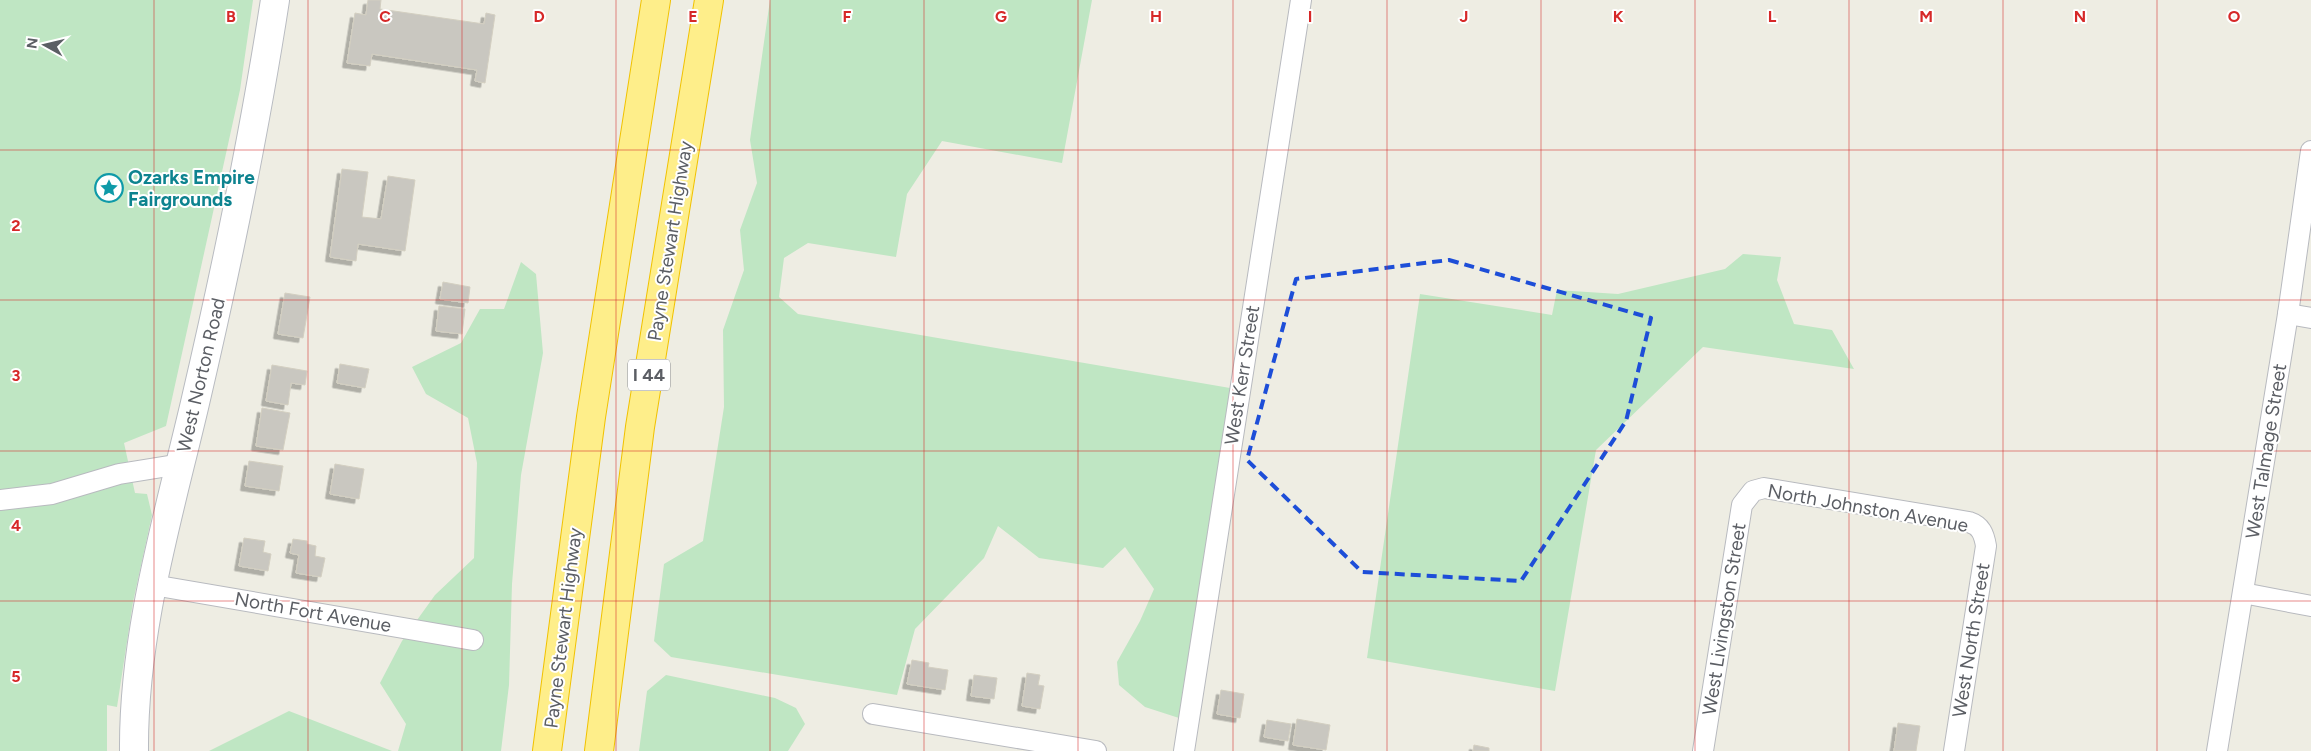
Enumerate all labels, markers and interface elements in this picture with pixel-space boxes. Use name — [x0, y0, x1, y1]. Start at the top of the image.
text: B — [226, 7, 236, 26]
text: C — [379, 7, 391, 26]
text: D — [533, 7, 545, 26]
text: E — [688, 7, 698, 26]
text: F — [843, 7, 852, 26]
text: G — [995, 7, 1007, 26]
text: H — [1150, 7, 1162, 26]
text: I — [1308, 7, 1312, 26]
text: J — [1460, 7, 1468, 26]
text: K — [1613, 7, 1624, 26]
text: L — [1768, 7, 1777, 26]
text: M — [1919, 7, 1933, 26]
text: N — [2074, 7, 2086, 26]
text: O — [2228, 7, 2241, 26]
north arrow — [20, 20, 70, 70]
text: N — [23, 37, 42, 50]
street label: Payne Stewart Highway — [643, 139, 697, 343]
place label: Ozarks Empire Fairgrounds — [128, 166, 255, 211]
place icon: Ozarks Empire Fairgrounds — [94, 173, 124, 203]
text: 2 — [11, 216, 21, 235]
street label: West Norton Road — [172, 295, 230, 455]
street label: West Kerr Street — [1220, 304, 1264, 446]
road number: I 44 — [628, 360, 670, 390]
street label: West Talmage Street — [2241, 362, 2291, 540]
text: 3 — [12, 366, 21, 385]
street label: North Johnston Avenue — [1766, 479, 1970, 537]
text: 4 — [11, 516, 21, 535]
street label: West Livingston Street — [1697, 521, 1751, 717]
street label: Payne Stewart Highway — [539, 526, 587, 730]
street label: West North Street — [1947, 561, 1995, 719]
street label: North Fort Avenue — [233, 587, 393, 637]
text: 5 — [11, 667, 21, 686]

